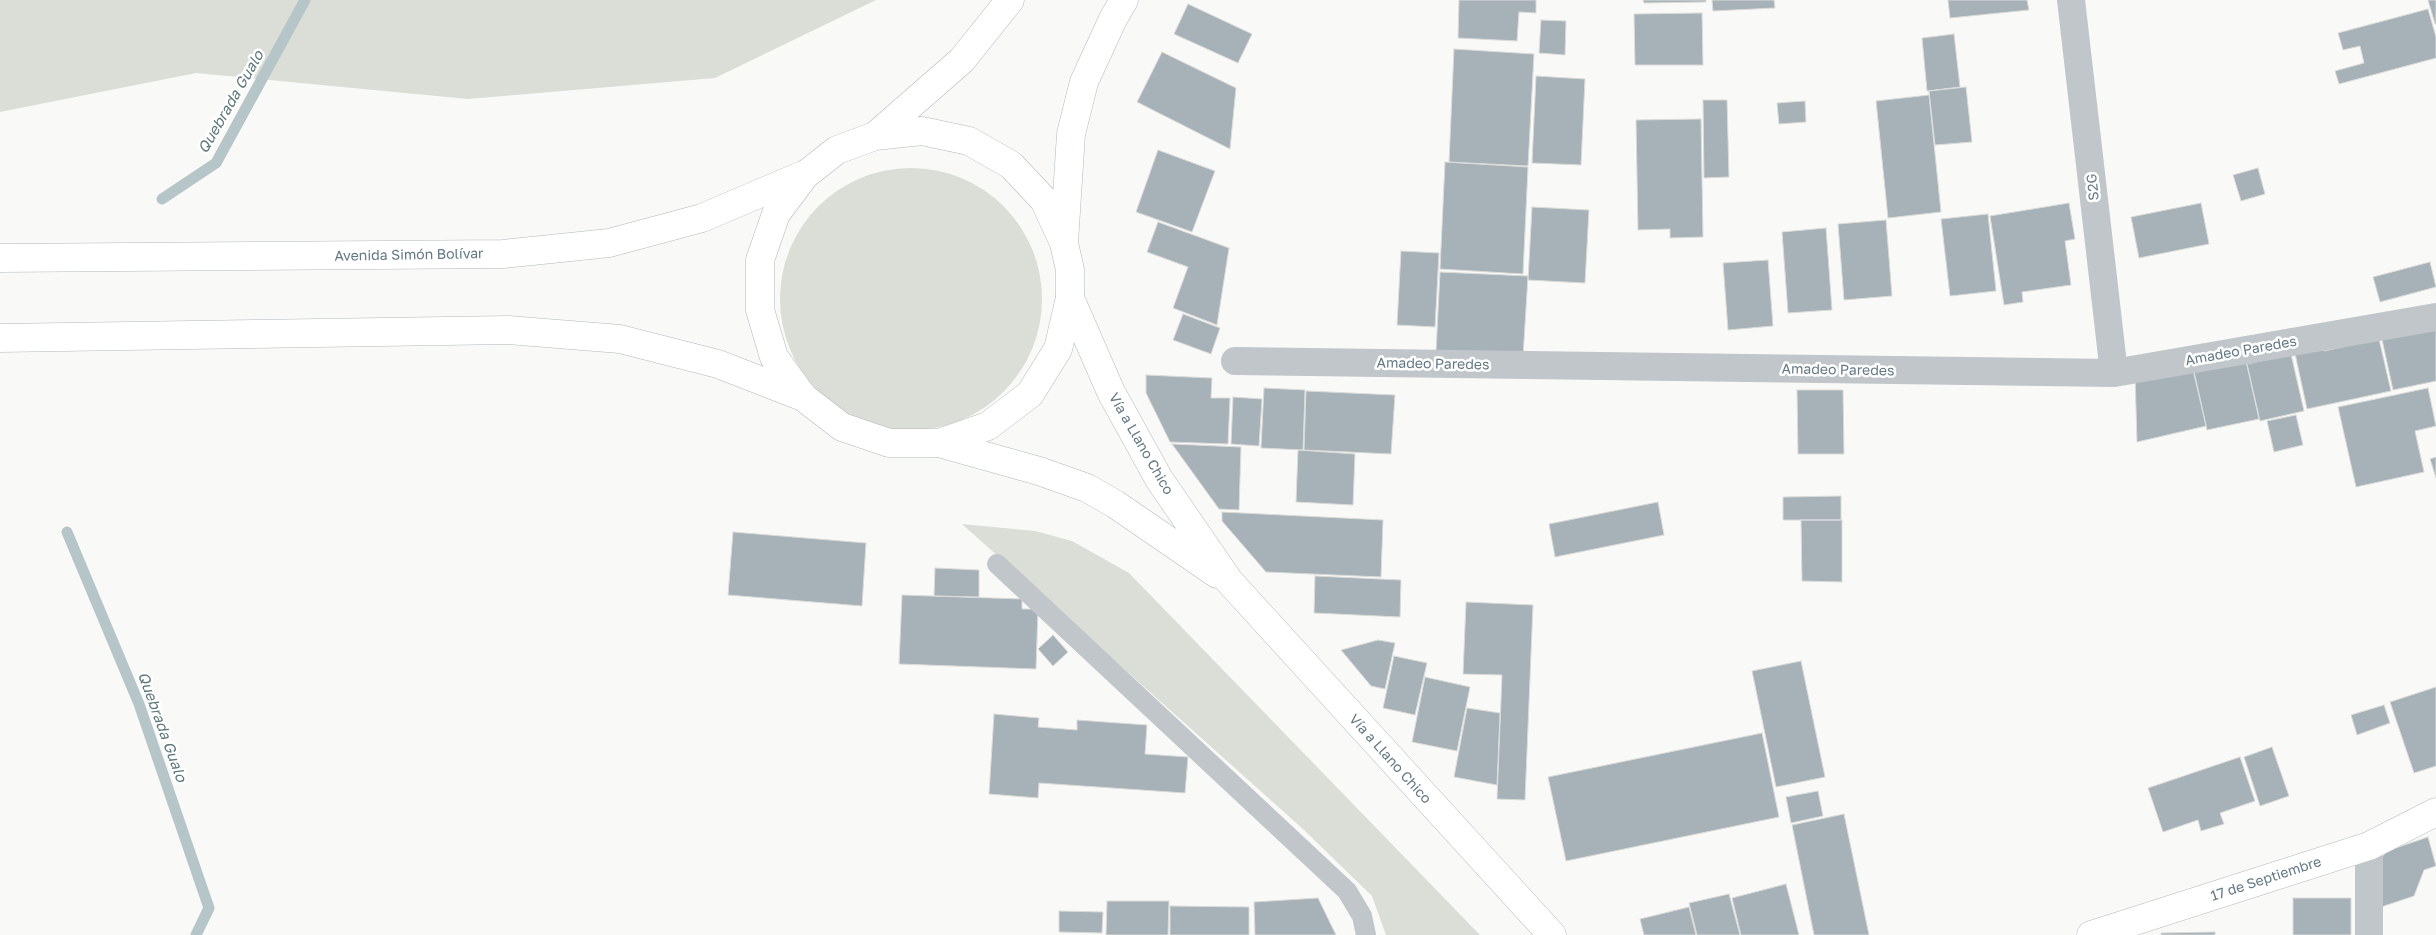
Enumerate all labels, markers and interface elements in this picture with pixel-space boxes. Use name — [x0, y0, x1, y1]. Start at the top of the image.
water label: Quebrada Gualo — [194, 47, 268, 157]
street label: S2G — [2083, 173, 2103, 201]
street label: Avenida Simón Bolívar — [334, 245, 484, 265]
street label: Amadeo Paredes — [2184, 333, 2298, 369]
street label: Amadeo Paredes — [1376, 355, 1490, 373]
street label: Amadeo Paredes — [1781, 361, 1895, 379]
street label: Vía a Llano Chico — [1105, 390, 1177, 498]
water label: Quebrada Gualo — [134, 670, 190, 784]
street label: Vía a Llano Chico — [1345, 711, 1435, 807]
street label: 17 de Septiembre — [2208, 853, 2324, 905]

